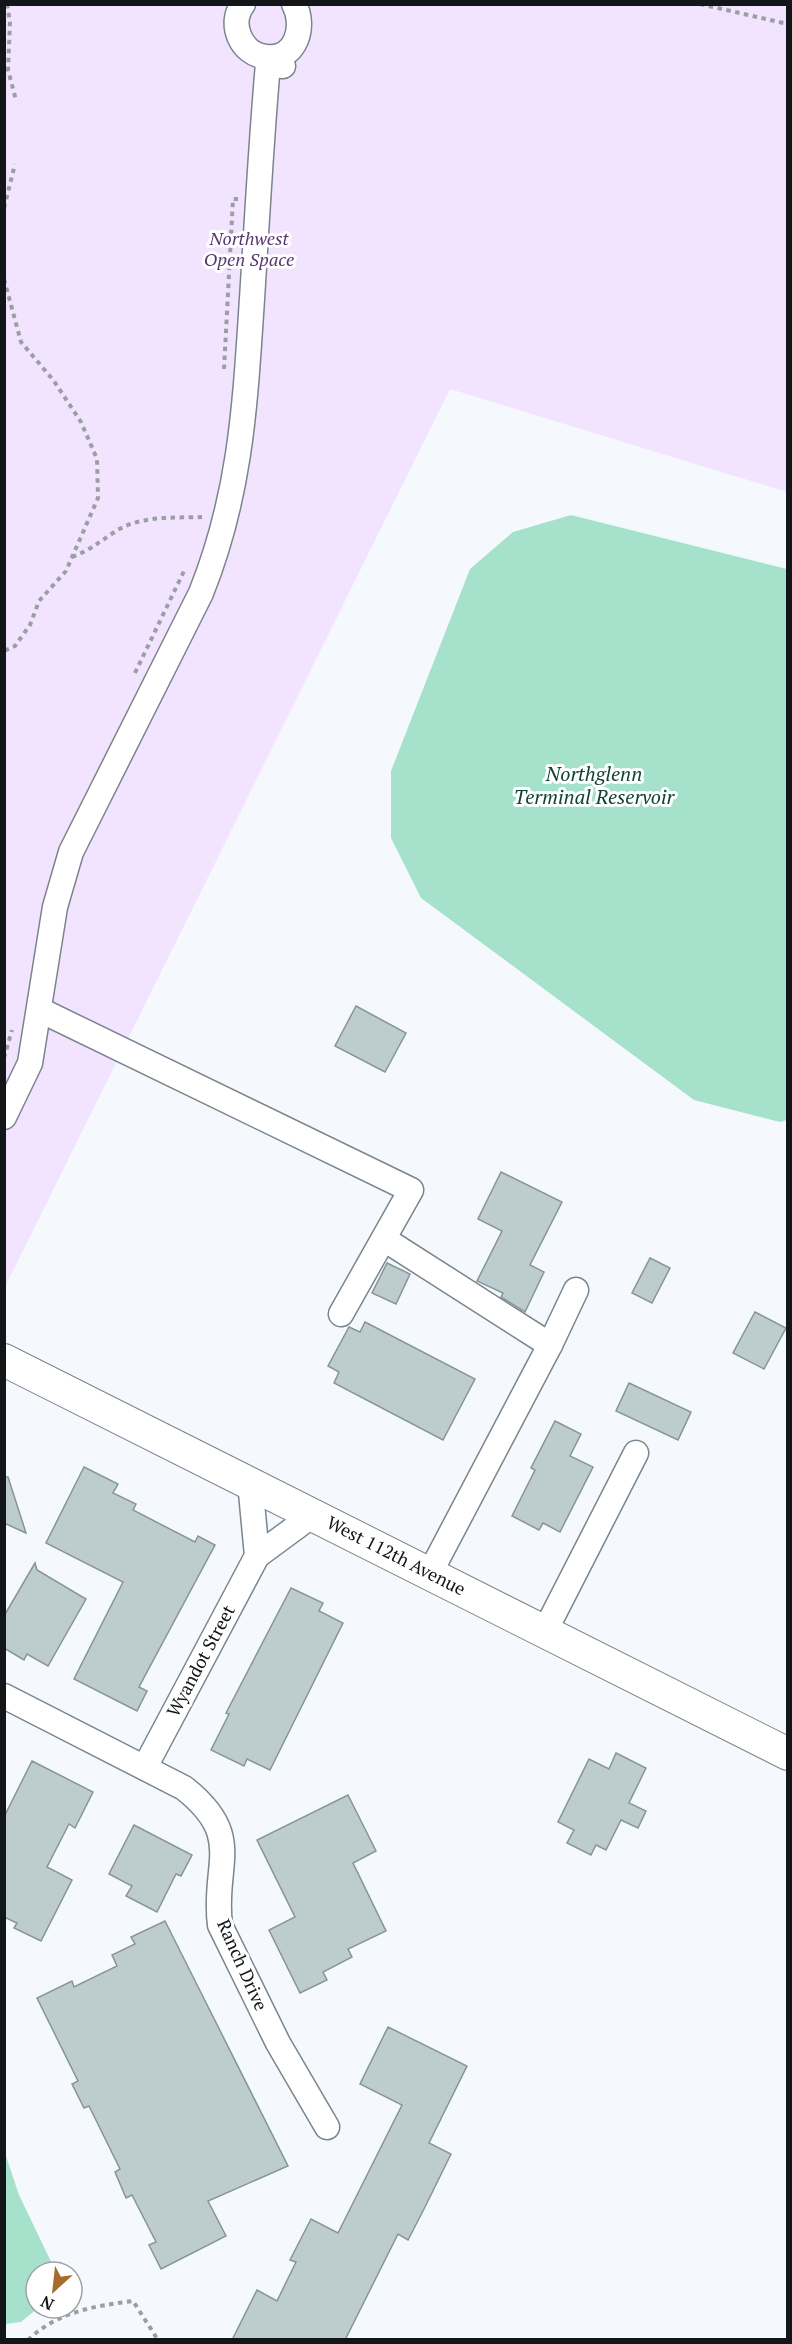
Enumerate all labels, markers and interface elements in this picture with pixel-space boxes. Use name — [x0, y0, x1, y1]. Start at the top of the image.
park label: Northwest Open Space — [204, 226, 294, 271]
water label: Northglenn Terminal Reservoir — [514, 760, 676, 810]
street label: West 112th Avenue — [323, 1510, 470, 1600]
street label: Wyandot Street — [161, 1600, 240, 1721]
street label: Ranch Drive — [212, 1915, 274, 2014]
north arrow — [24, 2260, 84, 2320]
text: N — [37, 2291, 58, 2316]

